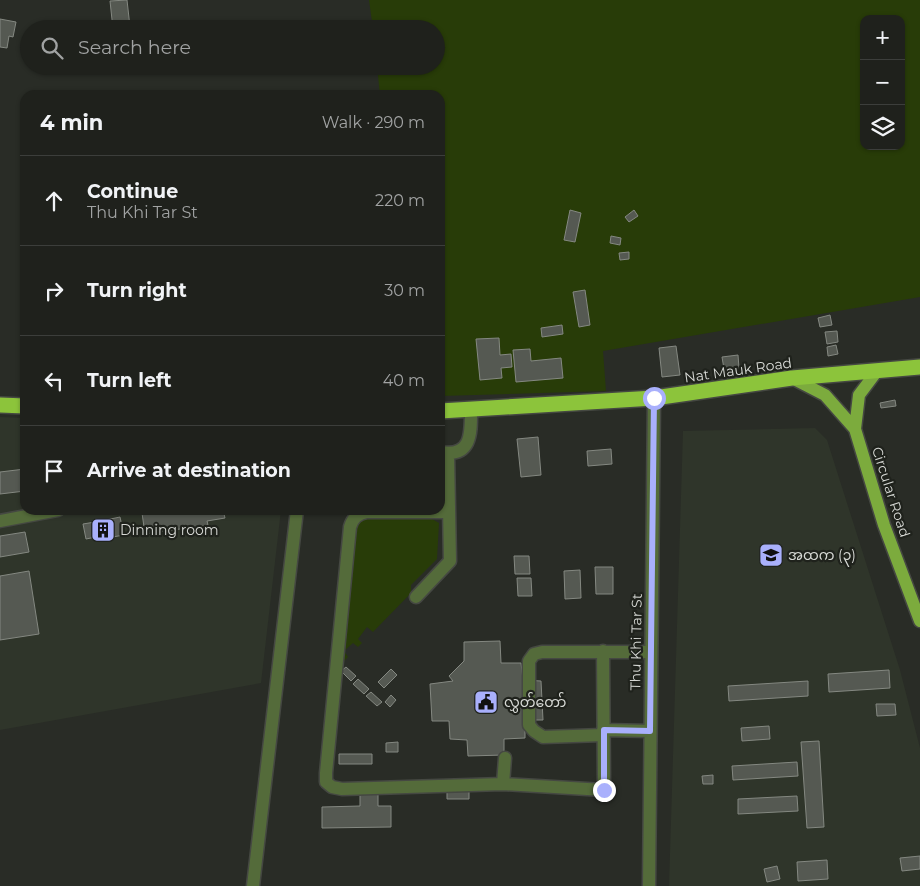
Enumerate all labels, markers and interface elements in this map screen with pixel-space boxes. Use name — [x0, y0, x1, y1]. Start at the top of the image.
map controls — [860, 15, 905, 150]
button: + — [860, 15, 905, 60]
search box — [20, 20, 445, 75]
icon: search — [38, 34, 66, 62]
text: Search here — [78, 36, 191, 59]
button: − — [860, 60, 905, 105]
button: layers — [860, 105, 905, 150]
text: 4 min — [40, 110, 103, 135]
text: Walk · 290 m — [322, 113, 425, 132]
text: Continue — [87, 180, 178, 203]
icon: ahead — [40, 187, 68, 215]
text: 220 m — [375, 191, 425, 210]
text: Thu Khi Tar St — [87, 203, 198, 222]
icon: right — [40, 277, 68, 305]
text: Turn right — [87, 279, 187, 302]
text: 30 m — [384, 281, 425, 300]
street label: Nat Mauk Road — [683, 354, 793, 386]
icon: left — [40, 367, 68, 395]
text: Turn left — [87, 369, 172, 392]
text: 40 m — [383, 371, 425, 390]
route start — [643, 387, 666, 410]
street label: Circular Road — [868, 444, 914, 540]
icon: arrive — [40, 457, 68, 485]
text: Arrive at destination — [87, 459, 291, 482]
building icon: Dinning room — [90, 517, 116, 543]
place label: Dinning room — [120, 521, 219, 539]
school or university icon: အထက (၃) — [758, 542, 784, 568]
place label: အထက (၃) — [788, 546, 856, 567]
street label: Thu Khi Tar St — [626, 593, 646, 691]
public building icon: လွှတ်တော် — [473, 689, 499, 715]
place label: လွှတ်တော် — [504, 692, 566, 713]
route end — [593, 779, 616, 802]

